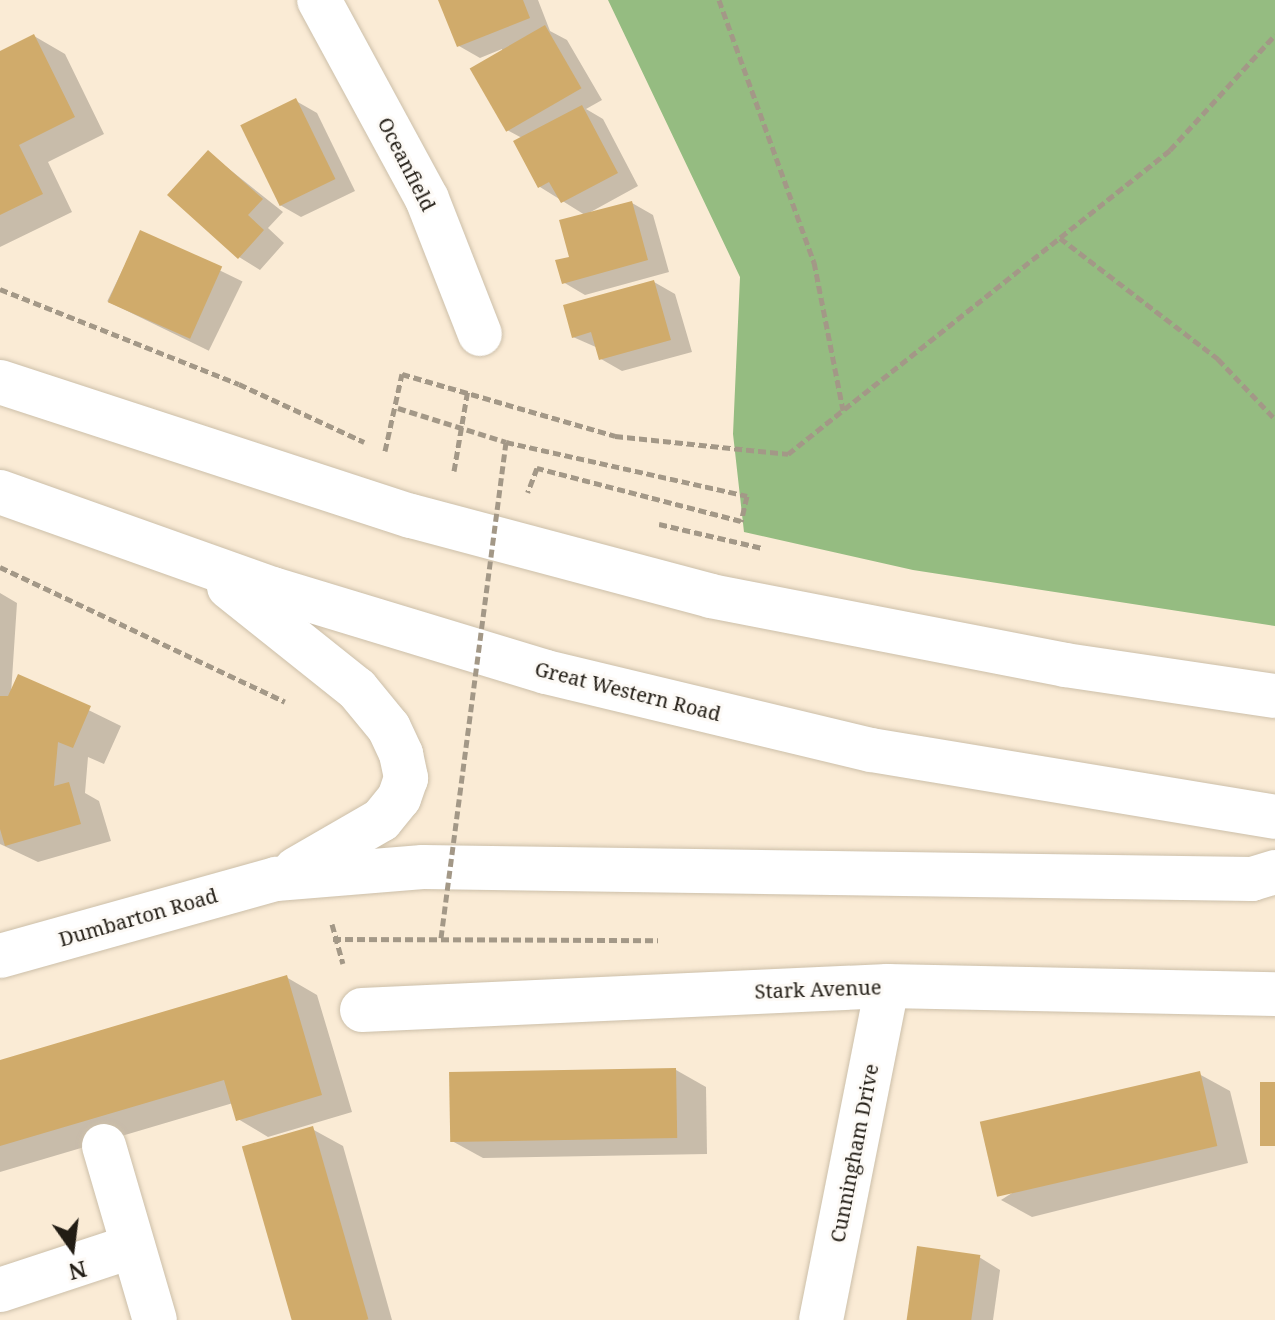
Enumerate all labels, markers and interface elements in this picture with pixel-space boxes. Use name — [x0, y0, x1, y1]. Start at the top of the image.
street label: Oceanfield — [373, 113, 441, 215]
street label: Great Western Road — [533, 656, 723, 726]
street label: Dumbarton Road — [56, 883, 220, 951]
street label: Stark Avenue — [754, 975, 882, 1003]
street label: Cunningham Drive — [825, 1062, 883, 1244]
north arrow — [32, 1208, 112, 1288]
text: N — [66, 1255, 90, 1288]

